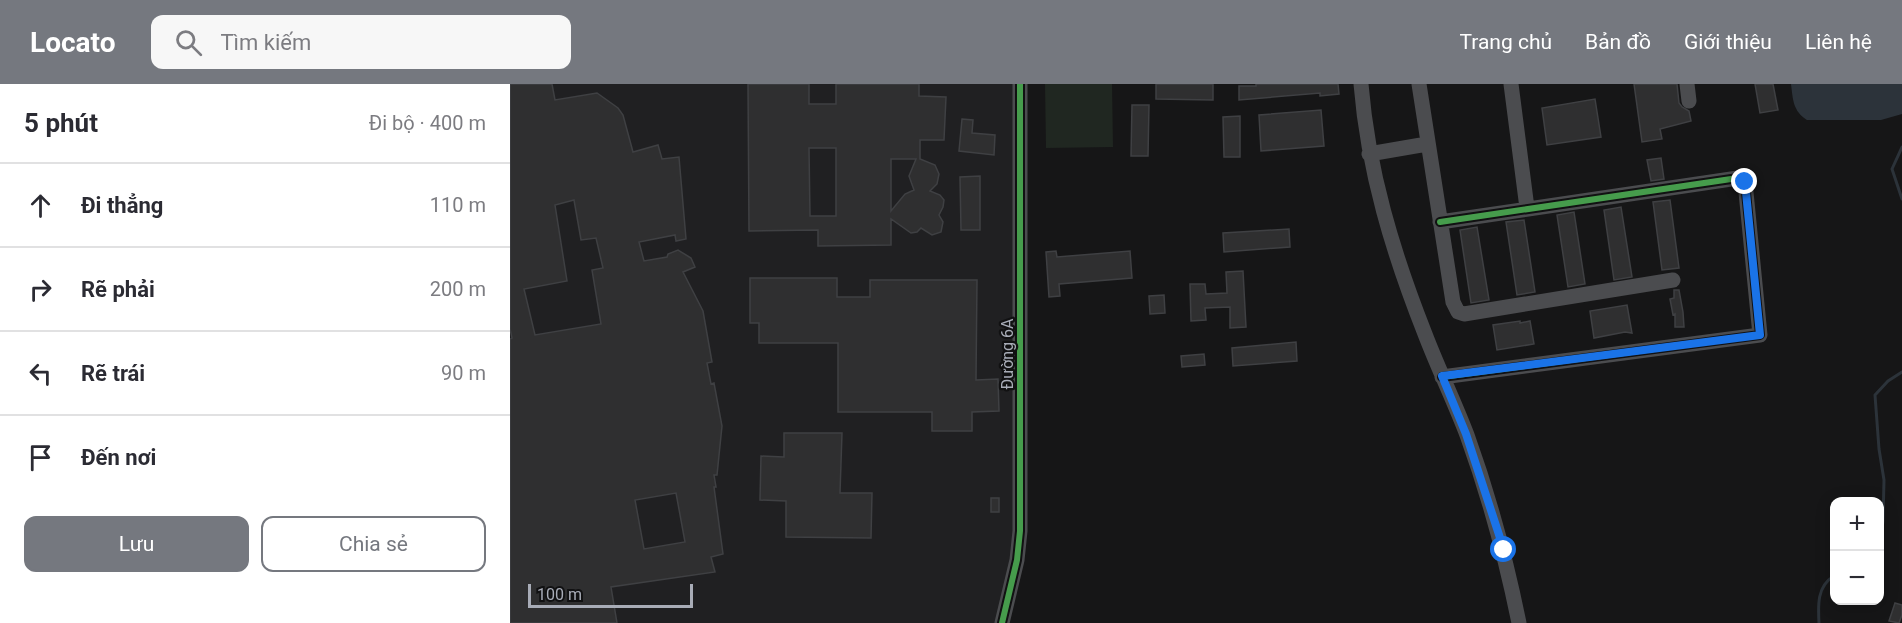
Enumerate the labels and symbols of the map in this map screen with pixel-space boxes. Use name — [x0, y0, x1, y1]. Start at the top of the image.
route end — [1731, 168, 1757, 194]
street label: Đường 6A — [998, 318, 1017, 390]
route start — [1490, 536, 1516, 562]
scale bar — [528, 581, 693, 608]

